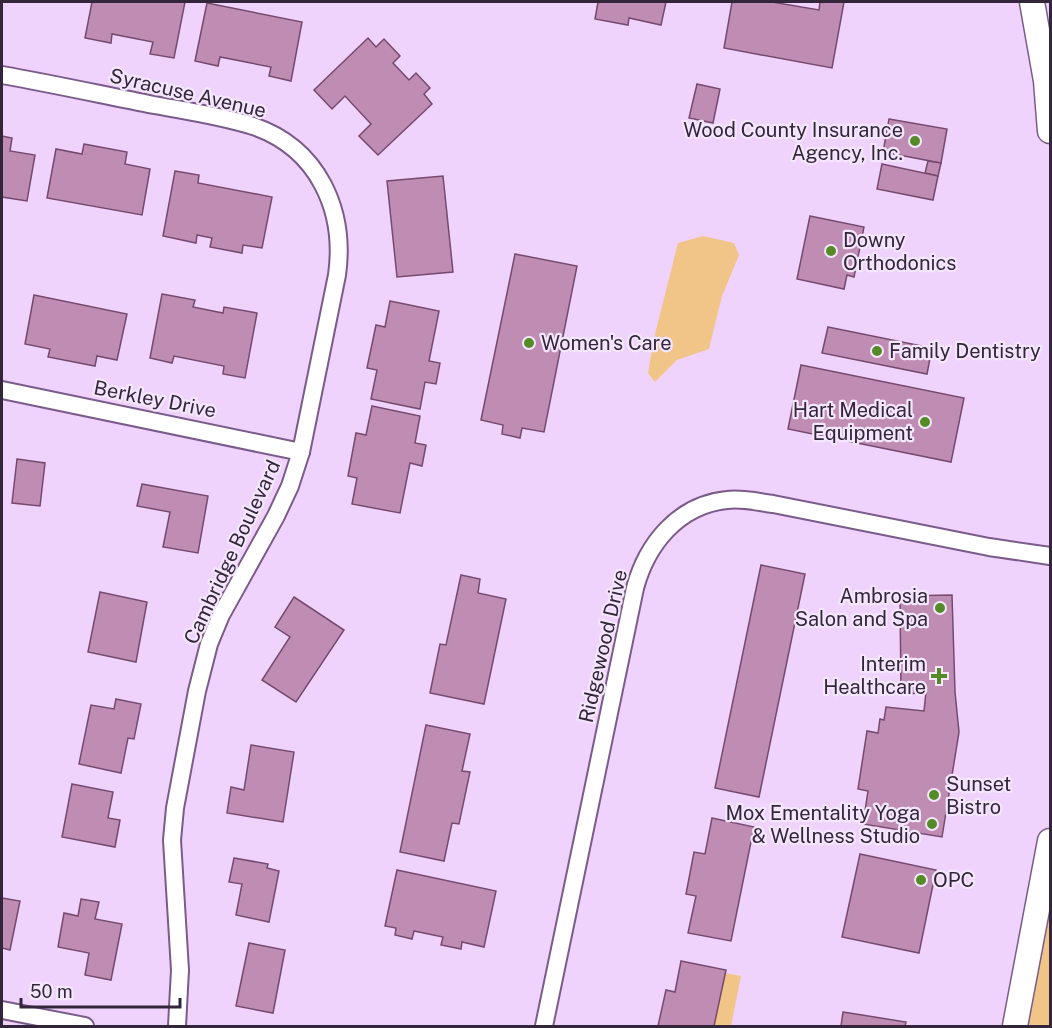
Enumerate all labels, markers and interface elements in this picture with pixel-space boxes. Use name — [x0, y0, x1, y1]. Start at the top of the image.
street label: Syracuse Avenue — [107, 63, 269, 123]
place label: Wood County Insurance Agency, Inc. — [683, 118, 903, 165]
marker: Wood County Insurance Agency, Inc. — [908, 134, 922, 148]
place label: Downy Orthodonics — [843, 228, 956, 275]
marker: Downy Orthodonics — [824, 244, 838, 258]
place label: Women's Care — [541, 331, 672, 355]
marker: Women's Care — [522, 336, 536, 350]
place label: Family Dentistry — [889, 339, 1041, 363]
marker: Family Dentistry — [870, 344, 884, 358]
street label: Berkley Drive — [92, 375, 218, 423]
place label: Hart Medical Equipment — [793, 398, 913, 445]
marker: Hart Medical Equipment — [918, 415, 932, 429]
street label: Cambridge Boulevard — [179, 456, 285, 648]
street label: Ridgewood Drive — [574, 567, 632, 725]
place label: Ambrosia Salon and Spa — [795, 584, 928, 631]
marker: Ambrosia Salon and Spa — [933, 601, 947, 615]
place label: Interim Healthcare — [823, 652, 926, 699]
marker: Interim Healthcare — [930, 667, 948, 685]
place label: Sunset Bistro — [946, 772, 1011, 819]
marker: Sunset Bistro — [927, 788, 941, 802]
place label: Mox Ementality Yoga & Wellness Studio — [725, 801, 920, 848]
marker: Mox Ementality Yoga & Wellness Studio — [925, 817, 939, 831]
place label: OPC — [933, 868, 974, 892]
marker: OPC — [914, 873, 928, 887]
scale bar — [21, 971, 180, 1009]
text: 50 m — [30, 981, 73, 1002]

